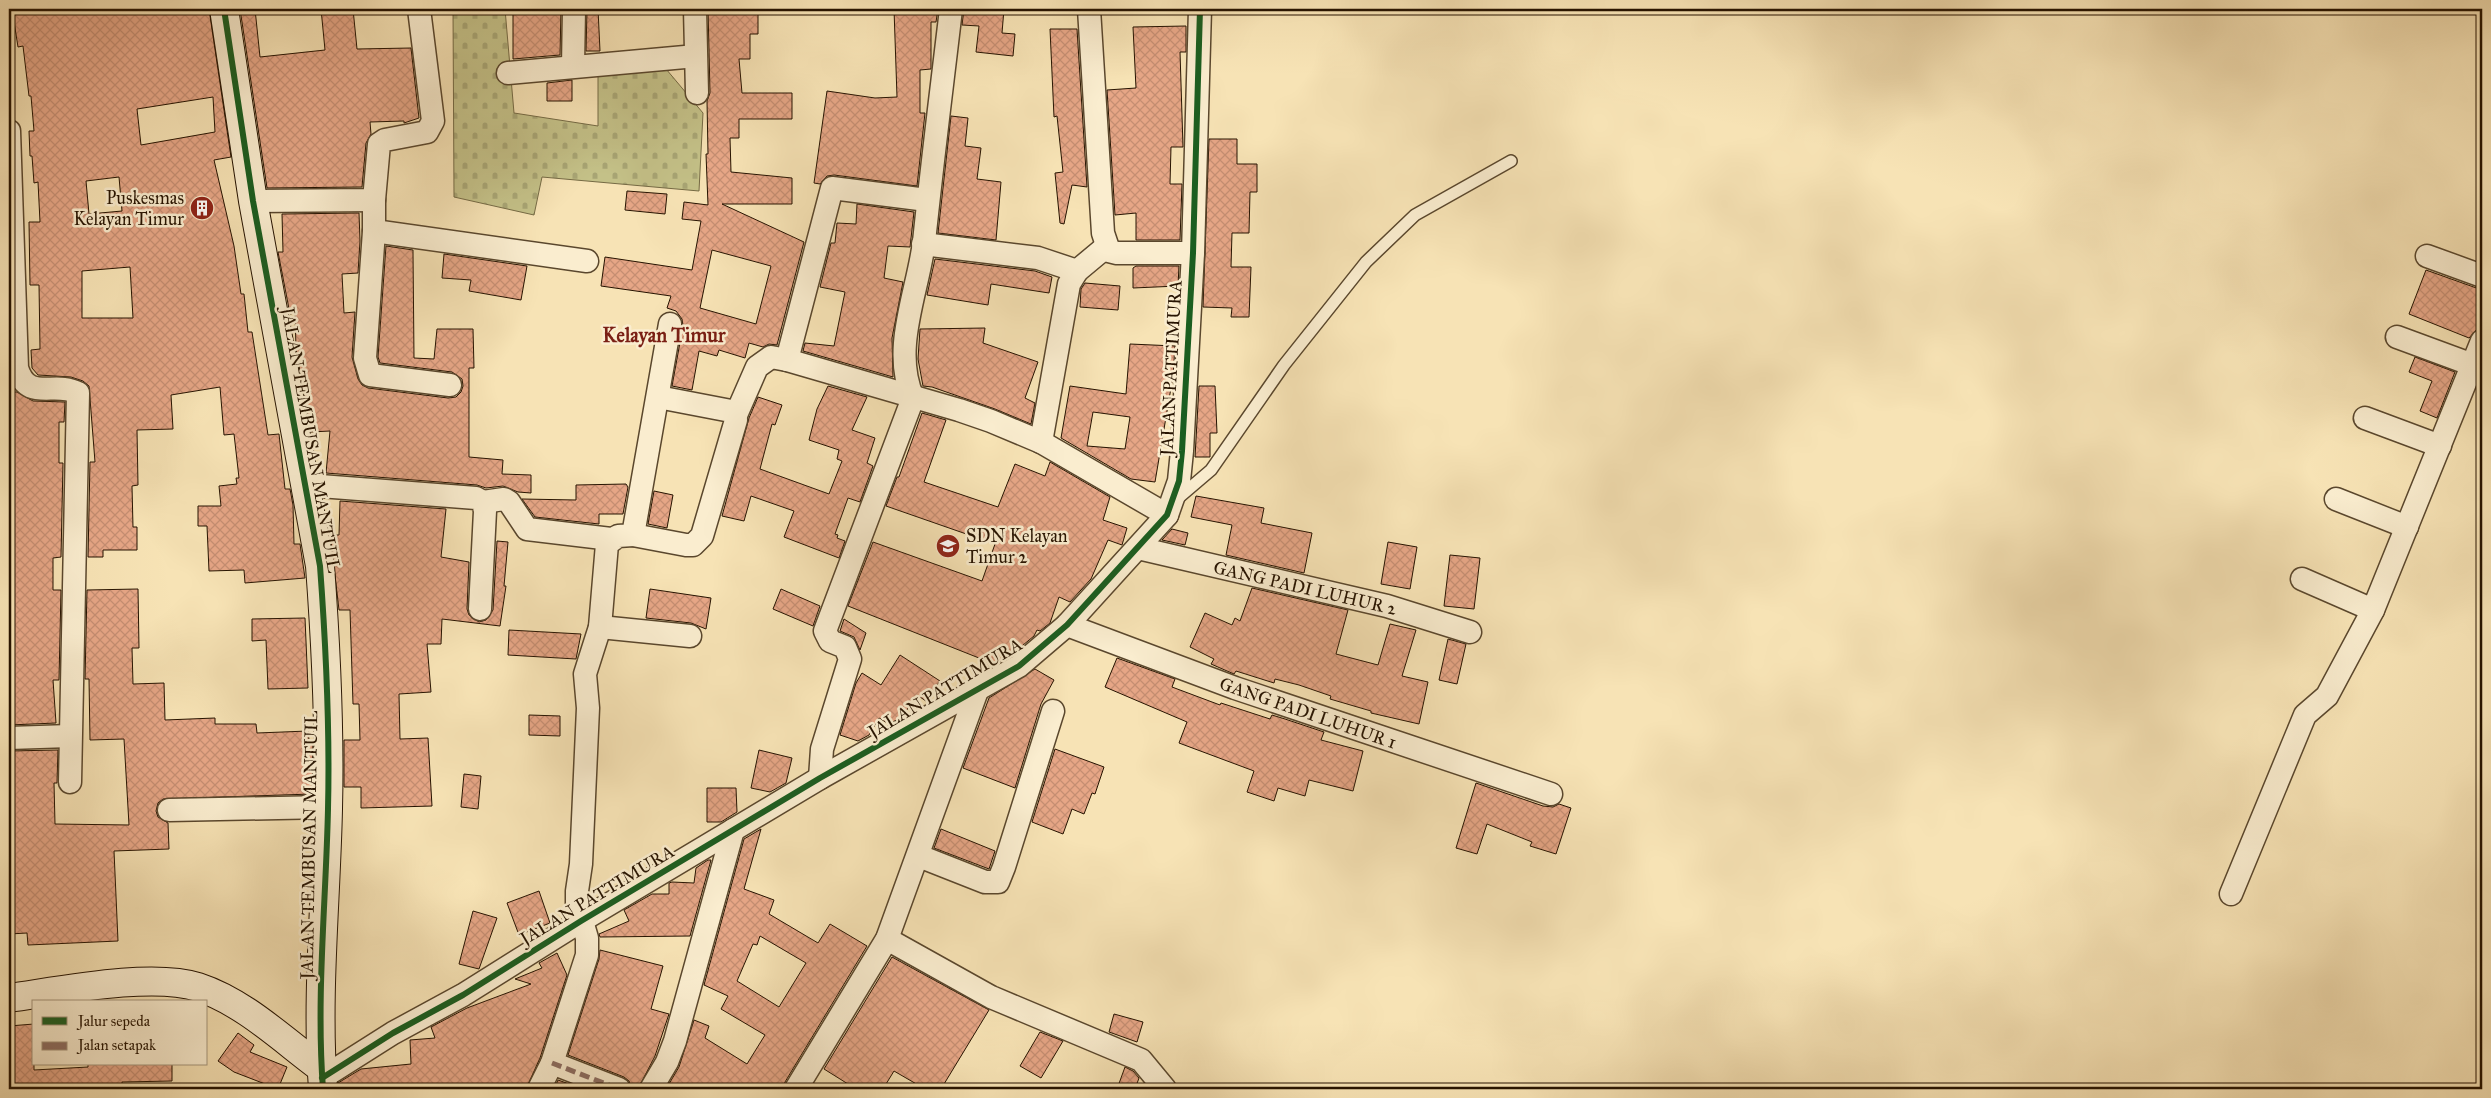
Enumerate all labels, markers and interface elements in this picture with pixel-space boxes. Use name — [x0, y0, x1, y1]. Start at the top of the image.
place label: Puskesmas Kelayan Timur — [73, 187, 184, 230]
building icon: Puskesmas Kelayan Timur — [189, 195, 215, 221]
street label: JALAN PATTIMURA — [1155, 280, 1188, 459]
street label: JALAN TEMBUSAN MANTUIL — [275, 304, 345, 575]
district label: Kelayan Timur — [603, 323, 726, 348]
place label: SDN Kelayan Timur 2 — [966, 525, 1068, 568]
school or university icon: SDN Kelayan Timur 2 — [935, 533, 961, 559]
street label: GANG PADI LUHUR 2 — [1211, 556, 1399, 620]
street label: JALAN PATTIMURA — [862, 633, 1027, 745]
street label: GANG PADI LUHUR 1 — [1217, 672, 1399, 754]
street label: JALAN TEMBUSAN MANTUIL — [296, 710, 323, 982]
street label: JALAN PATTIMURA — [514, 840, 679, 952]
legend — [32, 1000, 208, 1066]
text: Jalur sepeda — [76, 1012, 151, 1031]
text: Jalan setapak — [76, 1036, 156, 1055]

